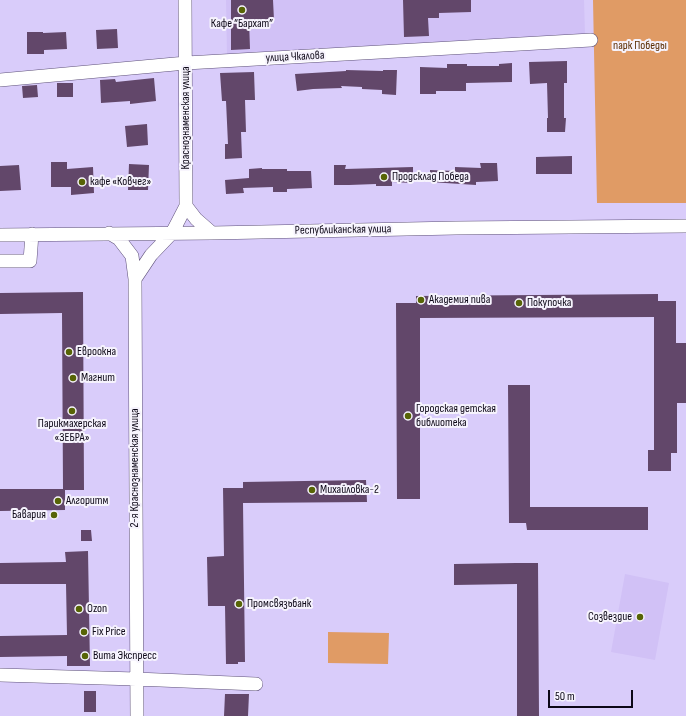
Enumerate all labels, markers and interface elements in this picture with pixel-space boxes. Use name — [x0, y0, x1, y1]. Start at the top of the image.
marker: Кафе “Бархат” — [237, 5, 247, 15]
place label: Кафе “Бархат” — [211, 17, 273, 31]
park label: парк Победы — [613, 39, 667, 53]
street label: улица Чкалова — [265, 48, 325, 66]
street label: Краснознаменская улица — [179, 66, 193, 170]
place label: Продсклад Победа — [392, 170, 469, 184]
marker: Продсклад Победа — [379, 172, 389, 182]
place label: кафе «Ковчег» — [90, 175, 151, 189]
marker: кафе «Ковчег» — [77, 177, 87, 187]
street label: Республиканская улица — [295, 222, 391, 238]
place label: Академия пива — [429, 293, 490, 307]
marker: Академия пива — [416, 295, 426, 305]
place label: Покупочка — [527, 296, 571, 310]
marker: Покупочка — [514, 298, 524, 308]
place label: Евроокна — [77, 345, 116, 359]
marker: Евроокна — [64, 347, 74, 357]
place label: Магнит — [81, 371, 115, 385]
marker: Магнит — [68, 373, 78, 383]
place label: Городская детская библиотека — [416, 402, 496, 430]
marker: Парикмахерская «ЗЕБРА» — [67, 406, 77, 416]
street label: 2-я Краснознаменская улица — [128, 408, 142, 528]
marker: Городская детская библиотека — [403, 411, 413, 421]
place label: Парикмахерская «ЗЕБРА» — [38, 417, 106, 445]
place label: Михайловка-2 — [320, 483, 379, 497]
marker: Михайловка-2 — [307, 485, 317, 495]
place label: Алгоритм — [66, 494, 108, 508]
marker: Алгоритм — [53, 496, 63, 506]
place label: Бавария — [12, 508, 46, 522]
marker: Бавария — [49, 510, 59, 520]
place label: Промсвязьбанк — [247, 597, 311, 611]
marker: Промсвязьбанк — [234, 599, 244, 609]
place label: Ozon — [87, 602, 107, 616]
marker: Ozon — [74, 604, 84, 614]
place label: Созвездие — [588, 610, 632, 624]
marker: Созвездие — [635, 612, 645, 622]
place label: Fix Price — [92, 625, 126, 639]
marker: Fix Price — [79, 627, 89, 637]
place label: Вита Экспресс — [93, 649, 157, 663]
marker: Вита Экспресс — [80, 651, 90, 661]
scale bar — [550, 682, 635, 708]
text: 50 m — [555, 689, 575, 704]

